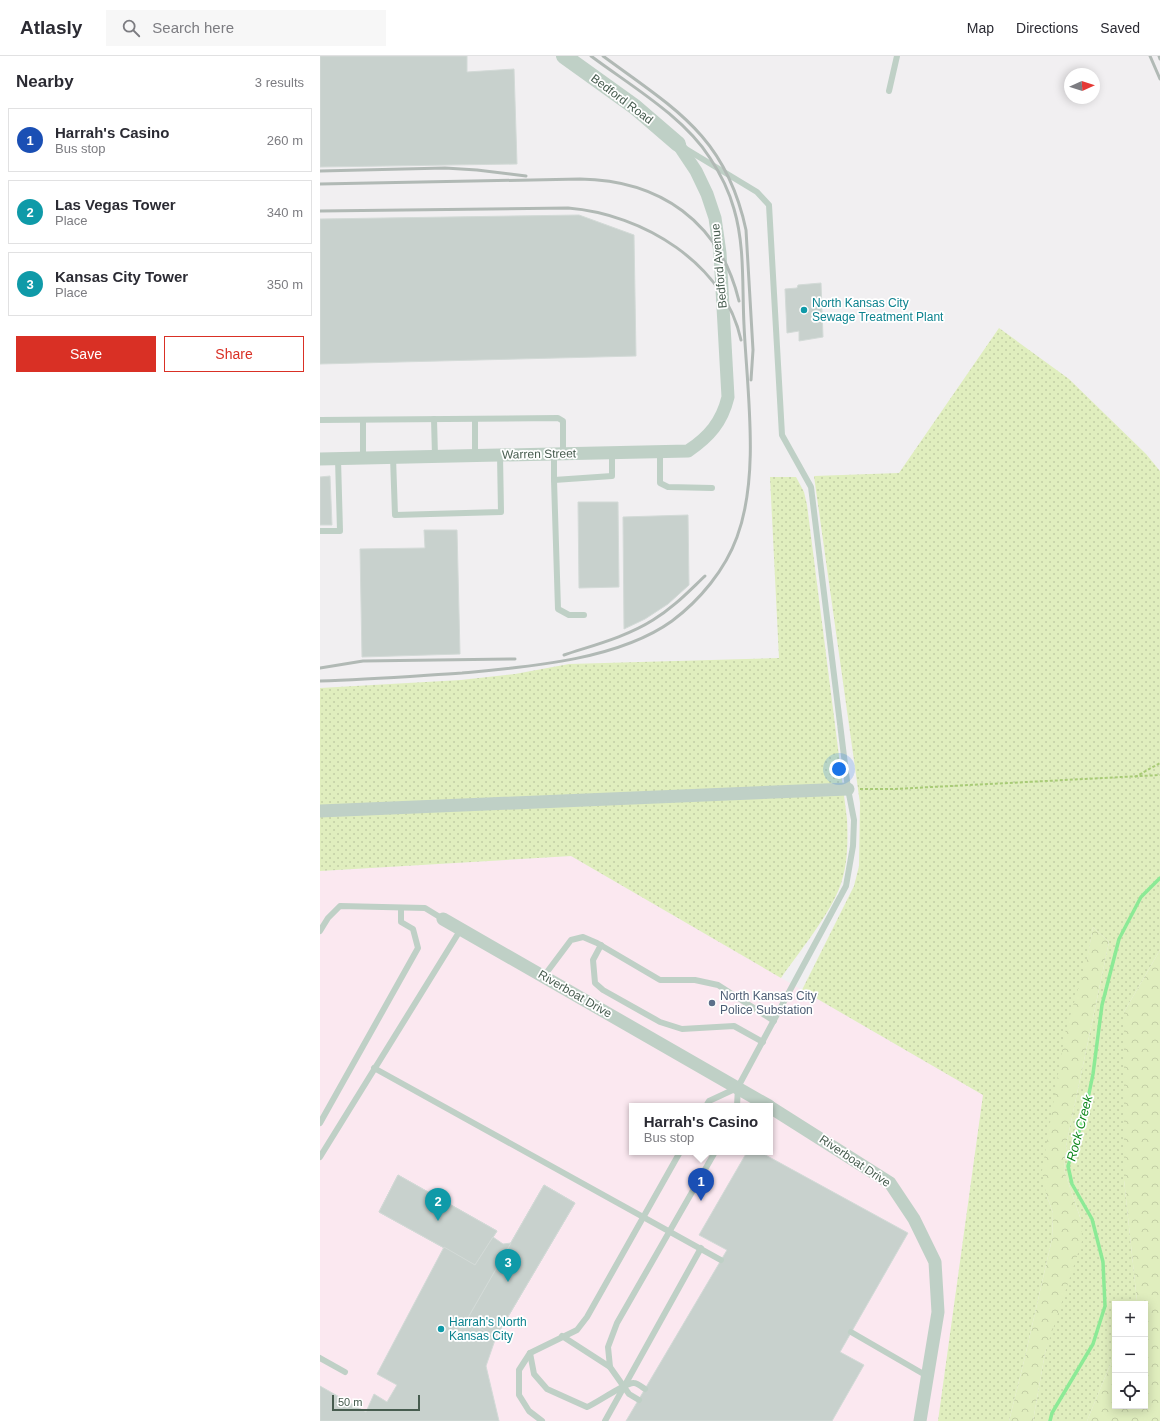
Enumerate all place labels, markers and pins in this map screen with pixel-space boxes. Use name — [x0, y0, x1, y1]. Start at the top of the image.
place label: North Kansas City Sewage Treatment Plant — [812, 296, 944, 324]
marker: North Kansas City Sewage Treatment Plant — [799, 305, 809, 315]
place label: North Kansas City Police Substation — [720, 989, 817, 1017]
marker: North Kansas City Police Substation — [707, 998, 717, 1008]
pin: 1 — [688, 1168, 714, 1201]
pin: 2 — [425, 1188, 451, 1221]
pin: 3 — [495, 1249, 521, 1282]
place label: Harrah's North Kansas City — [449, 1315, 527, 1343]
marker: Harrah's North Kansas City — [436, 1324, 446, 1334]

